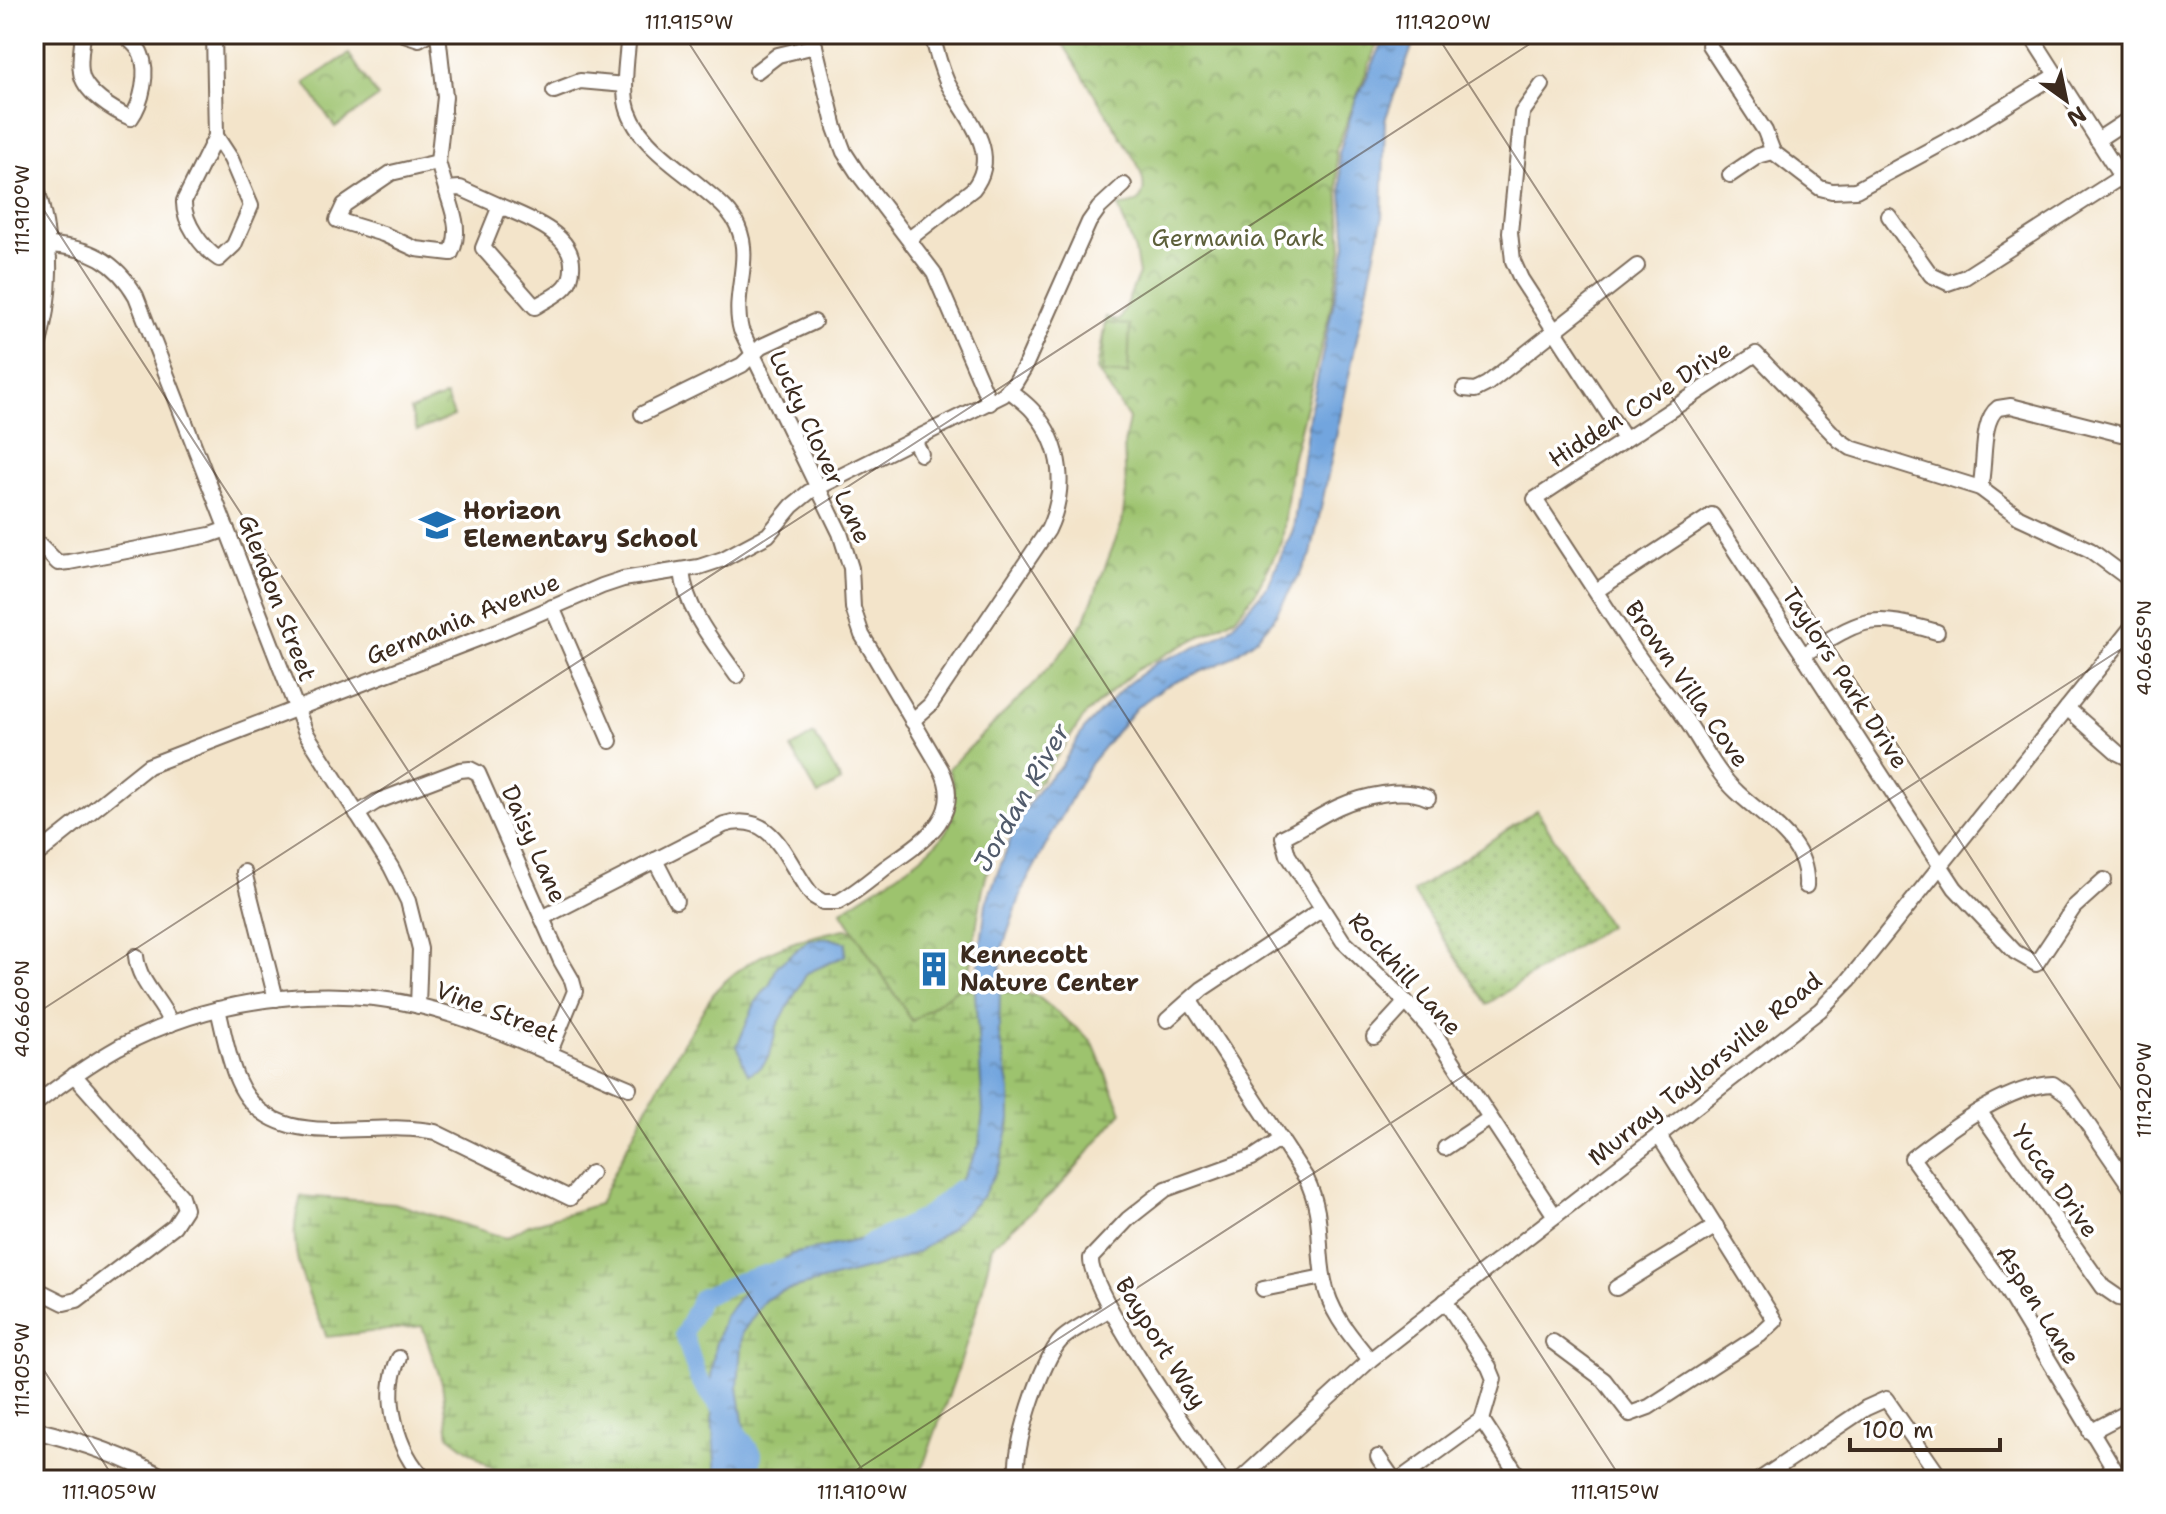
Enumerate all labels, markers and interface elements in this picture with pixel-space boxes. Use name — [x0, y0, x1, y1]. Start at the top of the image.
text: 111.915°W — [644, 9, 734, 35]
text: 111.920°W — [1395, 9, 1491, 35]
north arrow — [2026, 60, 2106, 140]
text: N — [2061, 99, 2092, 133]
text: 111.910°W — [9, 165, 35, 255]
park label: Germania Park — [1152, 222, 1324, 254]
street label: Hidden Cove Drive — [1543, 333, 1737, 475]
street label: Lucky Clover Lane — [761, 345, 879, 549]
place label: Horizon Elementary School — [463, 495, 698, 555]
school or university icon: Horizon Elementary School — [418, 506, 456, 544]
street label: Glendon Street — [231, 510, 323, 686]
street label: Germania Avenue — [362, 566, 564, 672]
street label: Taylors Park Drive — [1774, 581, 1916, 775]
street label: Brown Villa Cove — [1617, 594, 1757, 774]
text: 40.665°N — [2131, 600, 2157, 696]
water label: Jordan River — [964, 716, 1078, 878]
street label: Daisy Lane — [494, 780, 574, 908]
street label: Rockhill Lane — [1341, 906, 1469, 1042]
place label: Kennecott Nature Center — [960, 939, 1139, 999]
building icon: Kennecott Nature Center — [915, 950, 953, 988]
text: 40.660°N — [9, 960, 35, 1058]
street label: Murray Taylorsville Road — [1581, 965, 1829, 1173]
street label: Vine Street — [431, 974, 563, 1050]
text: 111.920°W — [2131, 1042, 2157, 1138]
street label: Yucca Drive — [2004, 1118, 2106, 1244]
street label: Aspen Lane — [1989, 1239, 2087, 1371]
street label: Bayport Way — [1108, 1271, 1214, 1415]
text: 111.905°W — [9, 1322, 35, 1418]
scale bar — [1850, 1402, 2000, 1452]
text: 100 m — [1862, 1414, 1934, 1446]
text: 111.905°W — [61, 1479, 157, 1505]
text: 111.910°W — [817, 1479, 907, 1505]
text: 111.915°W — [1570, 1479, 1660, 1505]

